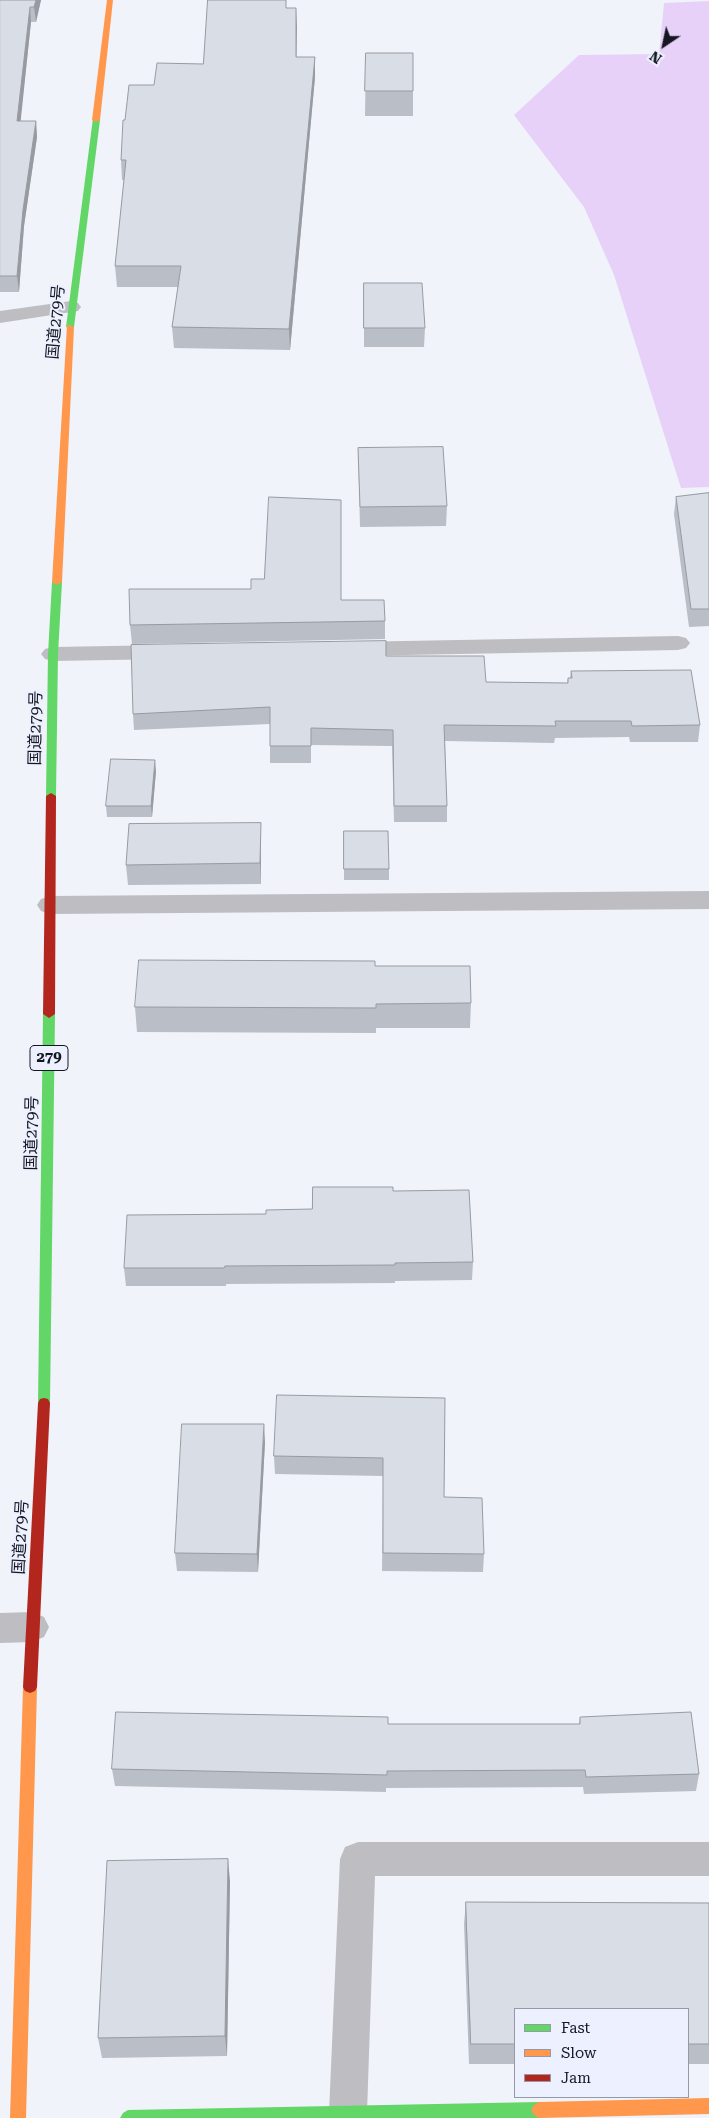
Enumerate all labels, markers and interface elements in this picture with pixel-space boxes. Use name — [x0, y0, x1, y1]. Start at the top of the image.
north arrow — [639, 20, 689, 70]
text: N — [647, 48, 665, 67]
street label: 国道279号 — [43, 284, 69, 360]
street label: 国道279号 — [26, 690, 46, 766]
road number: 279 — [30, 1046, 68, 1070]
street label: 国道279号 — [22, 1095, 42, 1171]
street label: 国道279号 — [9, 1499, 33, 1575]
legend — [514, 2008, 689, 2098]
text: Fast — [561, 2019, 590, 2037]
text: Slow — [561, 2044, 596, 2062]
text: Jam — [561, 2069, 591, 2087]

